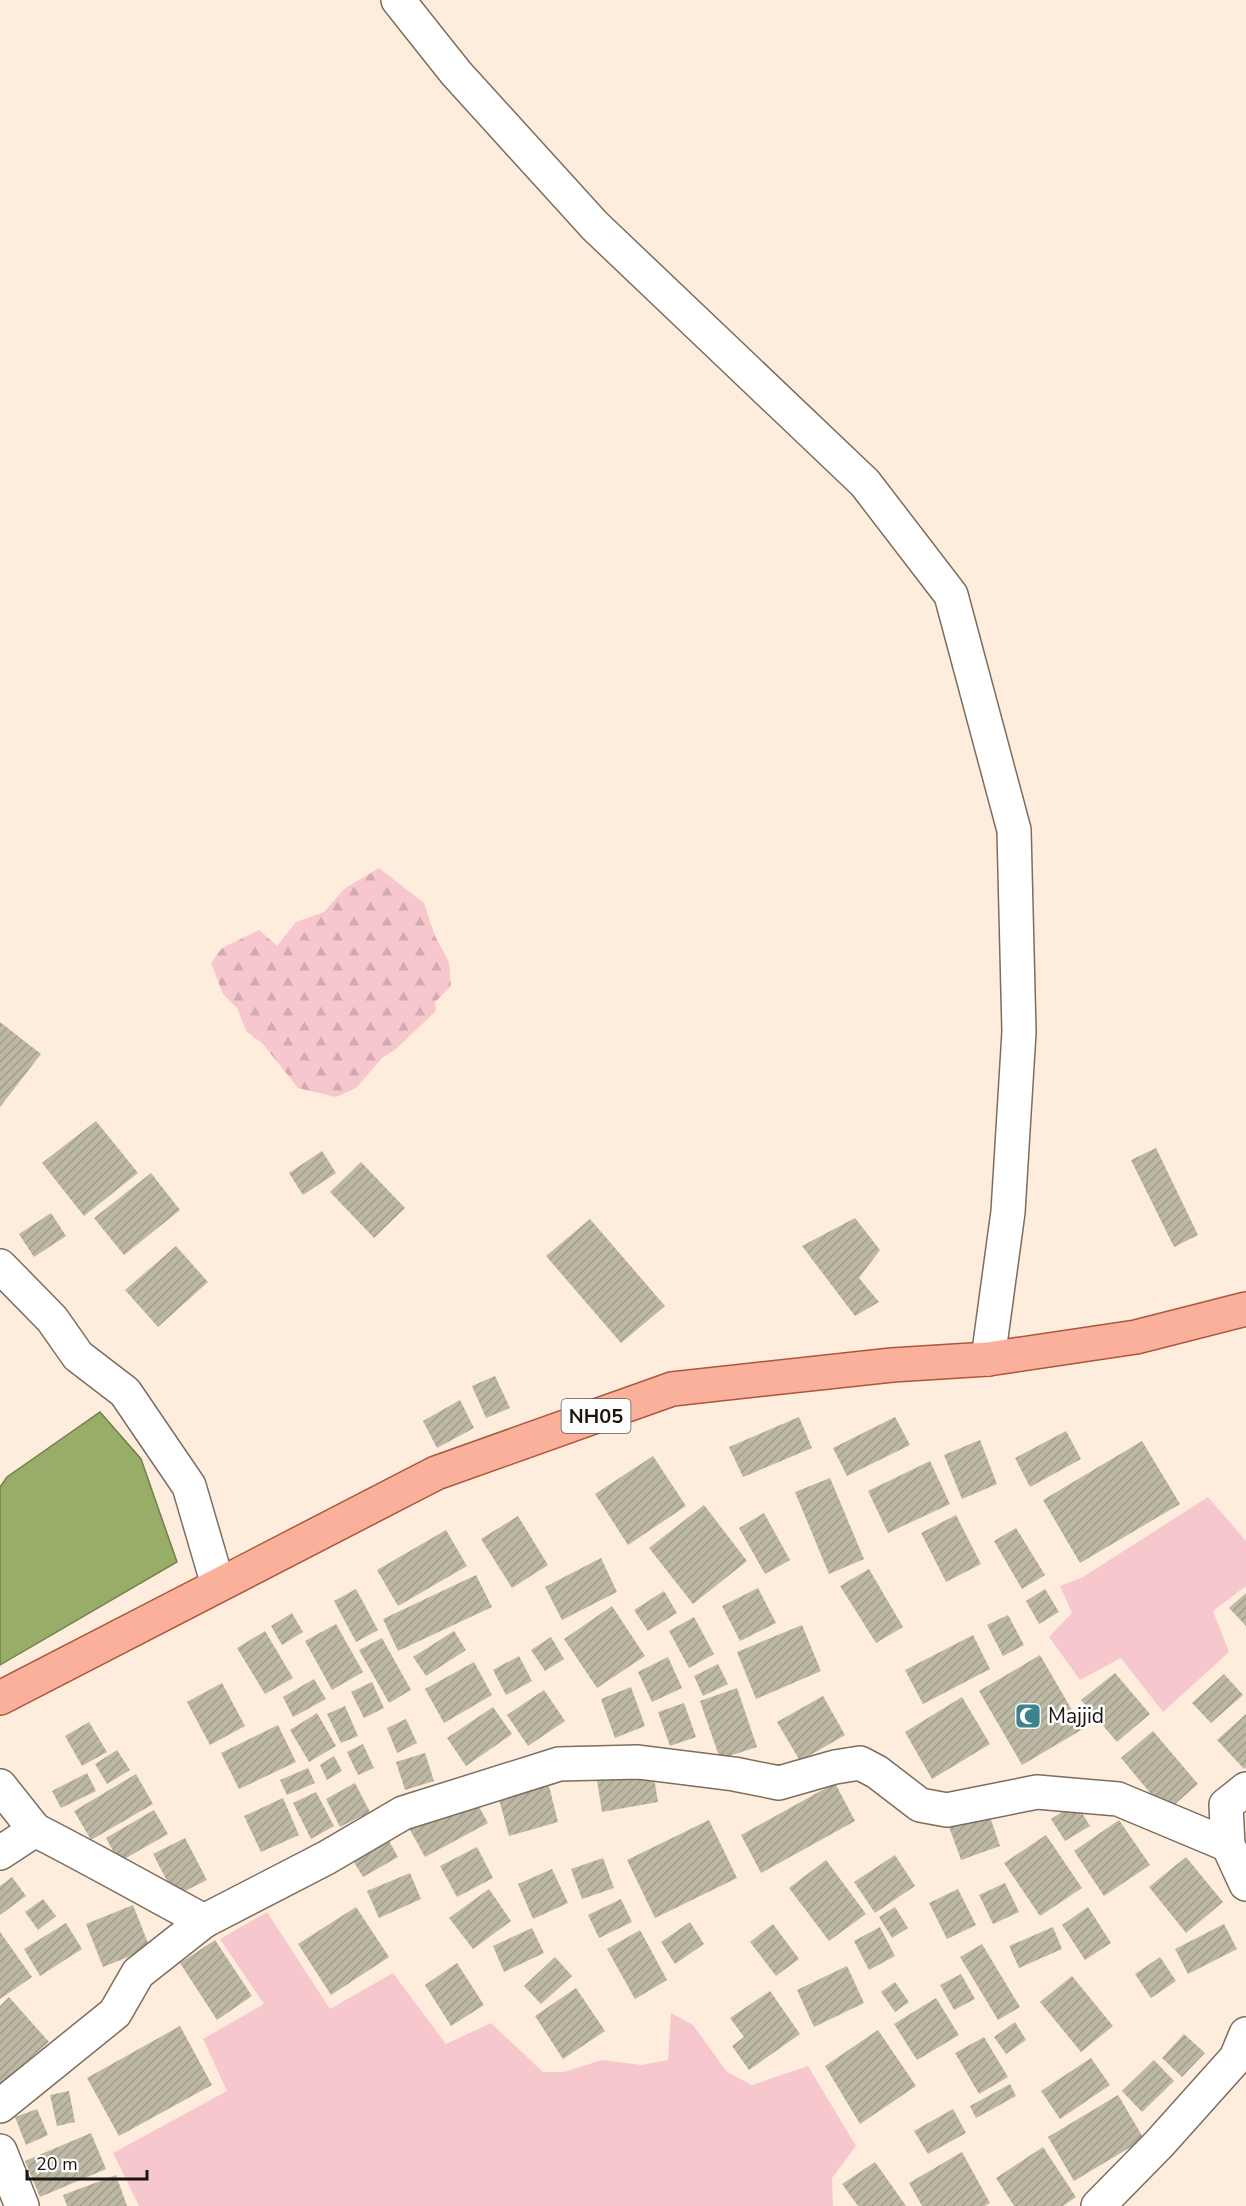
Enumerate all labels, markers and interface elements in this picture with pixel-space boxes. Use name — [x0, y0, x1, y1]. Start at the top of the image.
road number: NH05 — [562, 1399, 630, 1433]
mosque icon: Majjid — [1013, 1701, 1043, 1731]
place label: Majjid — [1048, 1702, 1104, 1730]
scale bar — [27, 2143, 147, 2181]
text: 20 m — [36, 2152, 78, 2176]

